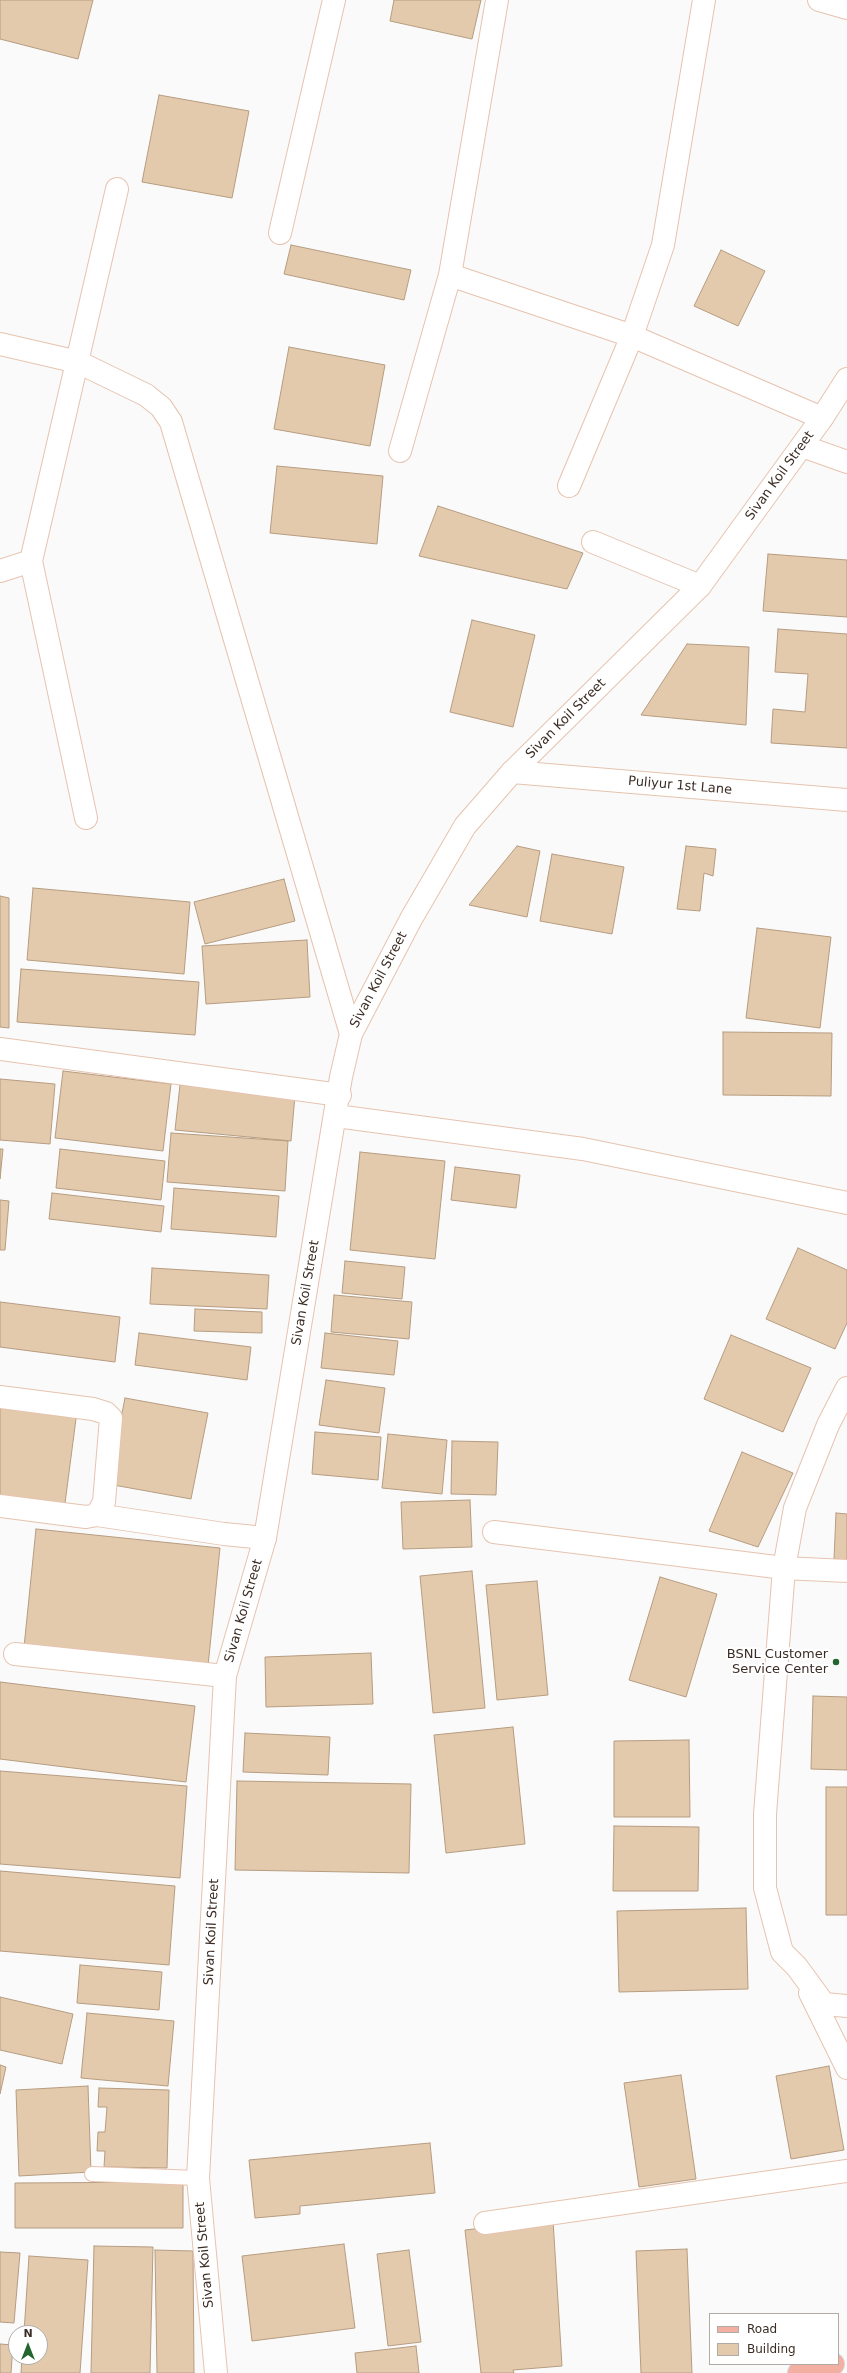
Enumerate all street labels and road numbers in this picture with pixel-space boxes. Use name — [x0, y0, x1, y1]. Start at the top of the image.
street label: Sivan Koil Street — [742, 428, 818, 524]
street label: Sivan Koil Street — [523, 676, 609, 762]
street label: Puliyur 1st Lane — [627, 774, 733, 798]
street label: Sivan Koil Street — [347, 929, 411, 1031]
street label: Sivan Koil Street — [289, 1239, 323, 1347]
street label: Sivan Koil Street — [222, 1558, 266, 1664]
street label: Sivan Koil Street — [201, 1878, 223, 1986]
street label: Sivan Koil Street — [193, 2201, 217, 2309]

